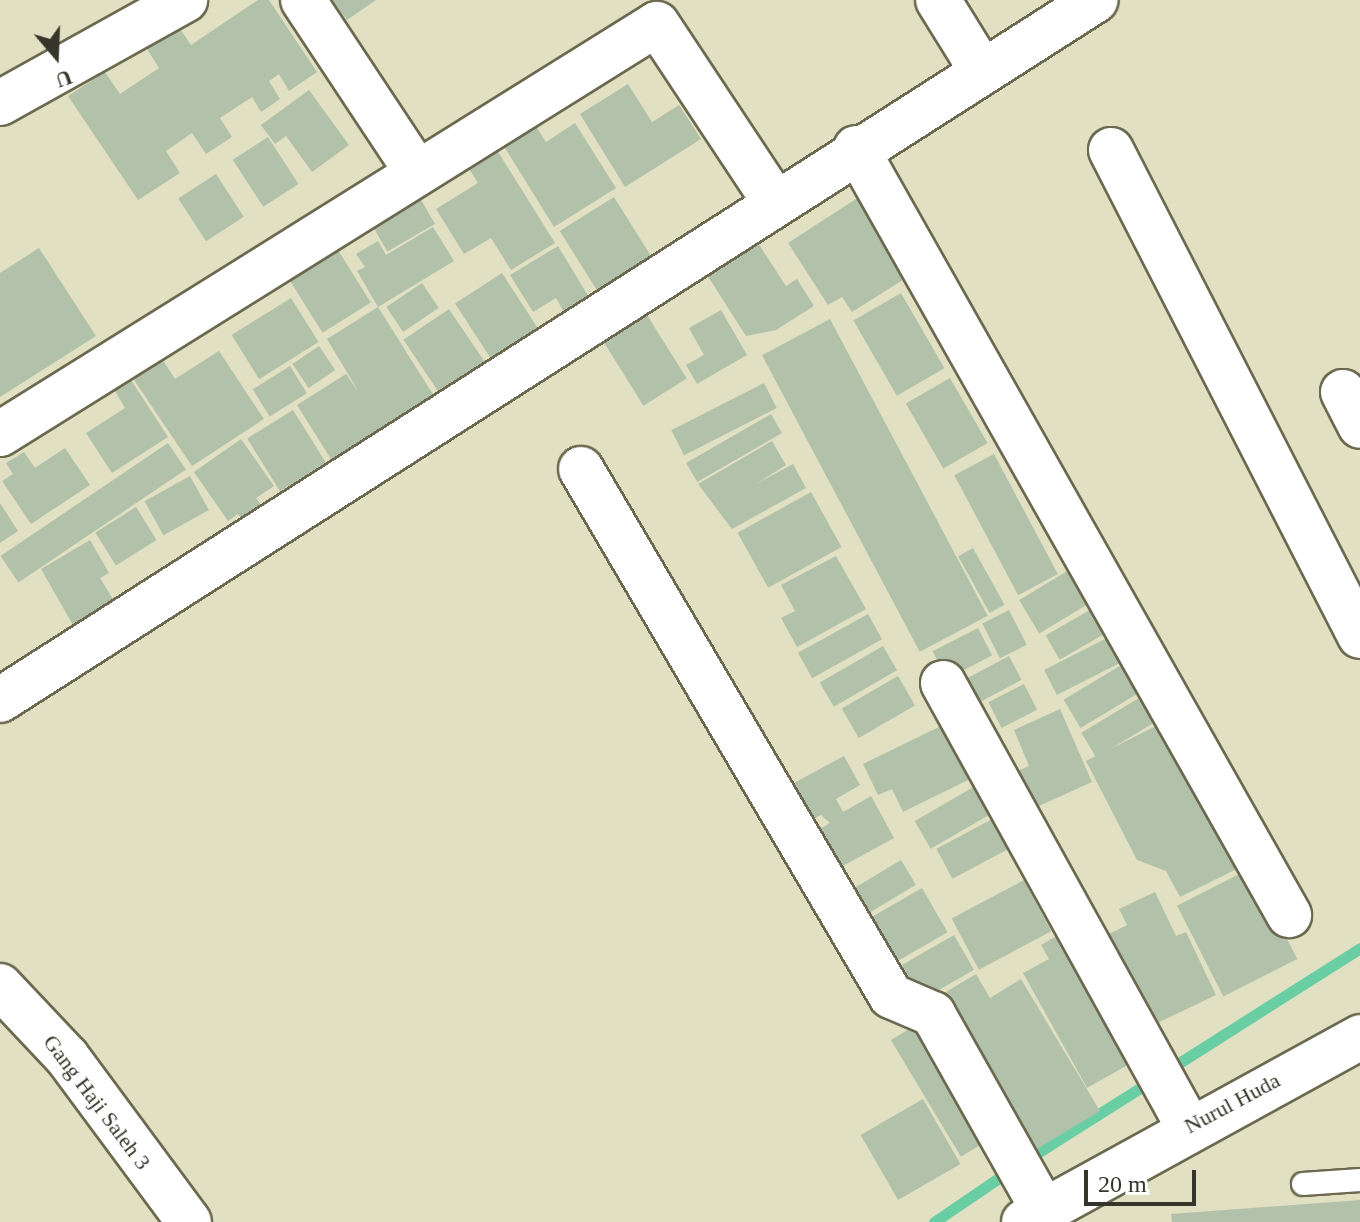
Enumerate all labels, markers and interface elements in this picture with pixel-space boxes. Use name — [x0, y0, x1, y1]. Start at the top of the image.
north arrow — [16, 16, 96, 96]
text: U — [52, 65, 76, 94]
street label: Gang Haji Saleh 3 — [38, 1029, 156, 1175]
street label: Nurul Huda — [1180, 1067, 1284, 1139]
scale bar — [1088, 1154, 1200, 1204]
text: 20 m — [1098, 1171, 1147, 1197]

